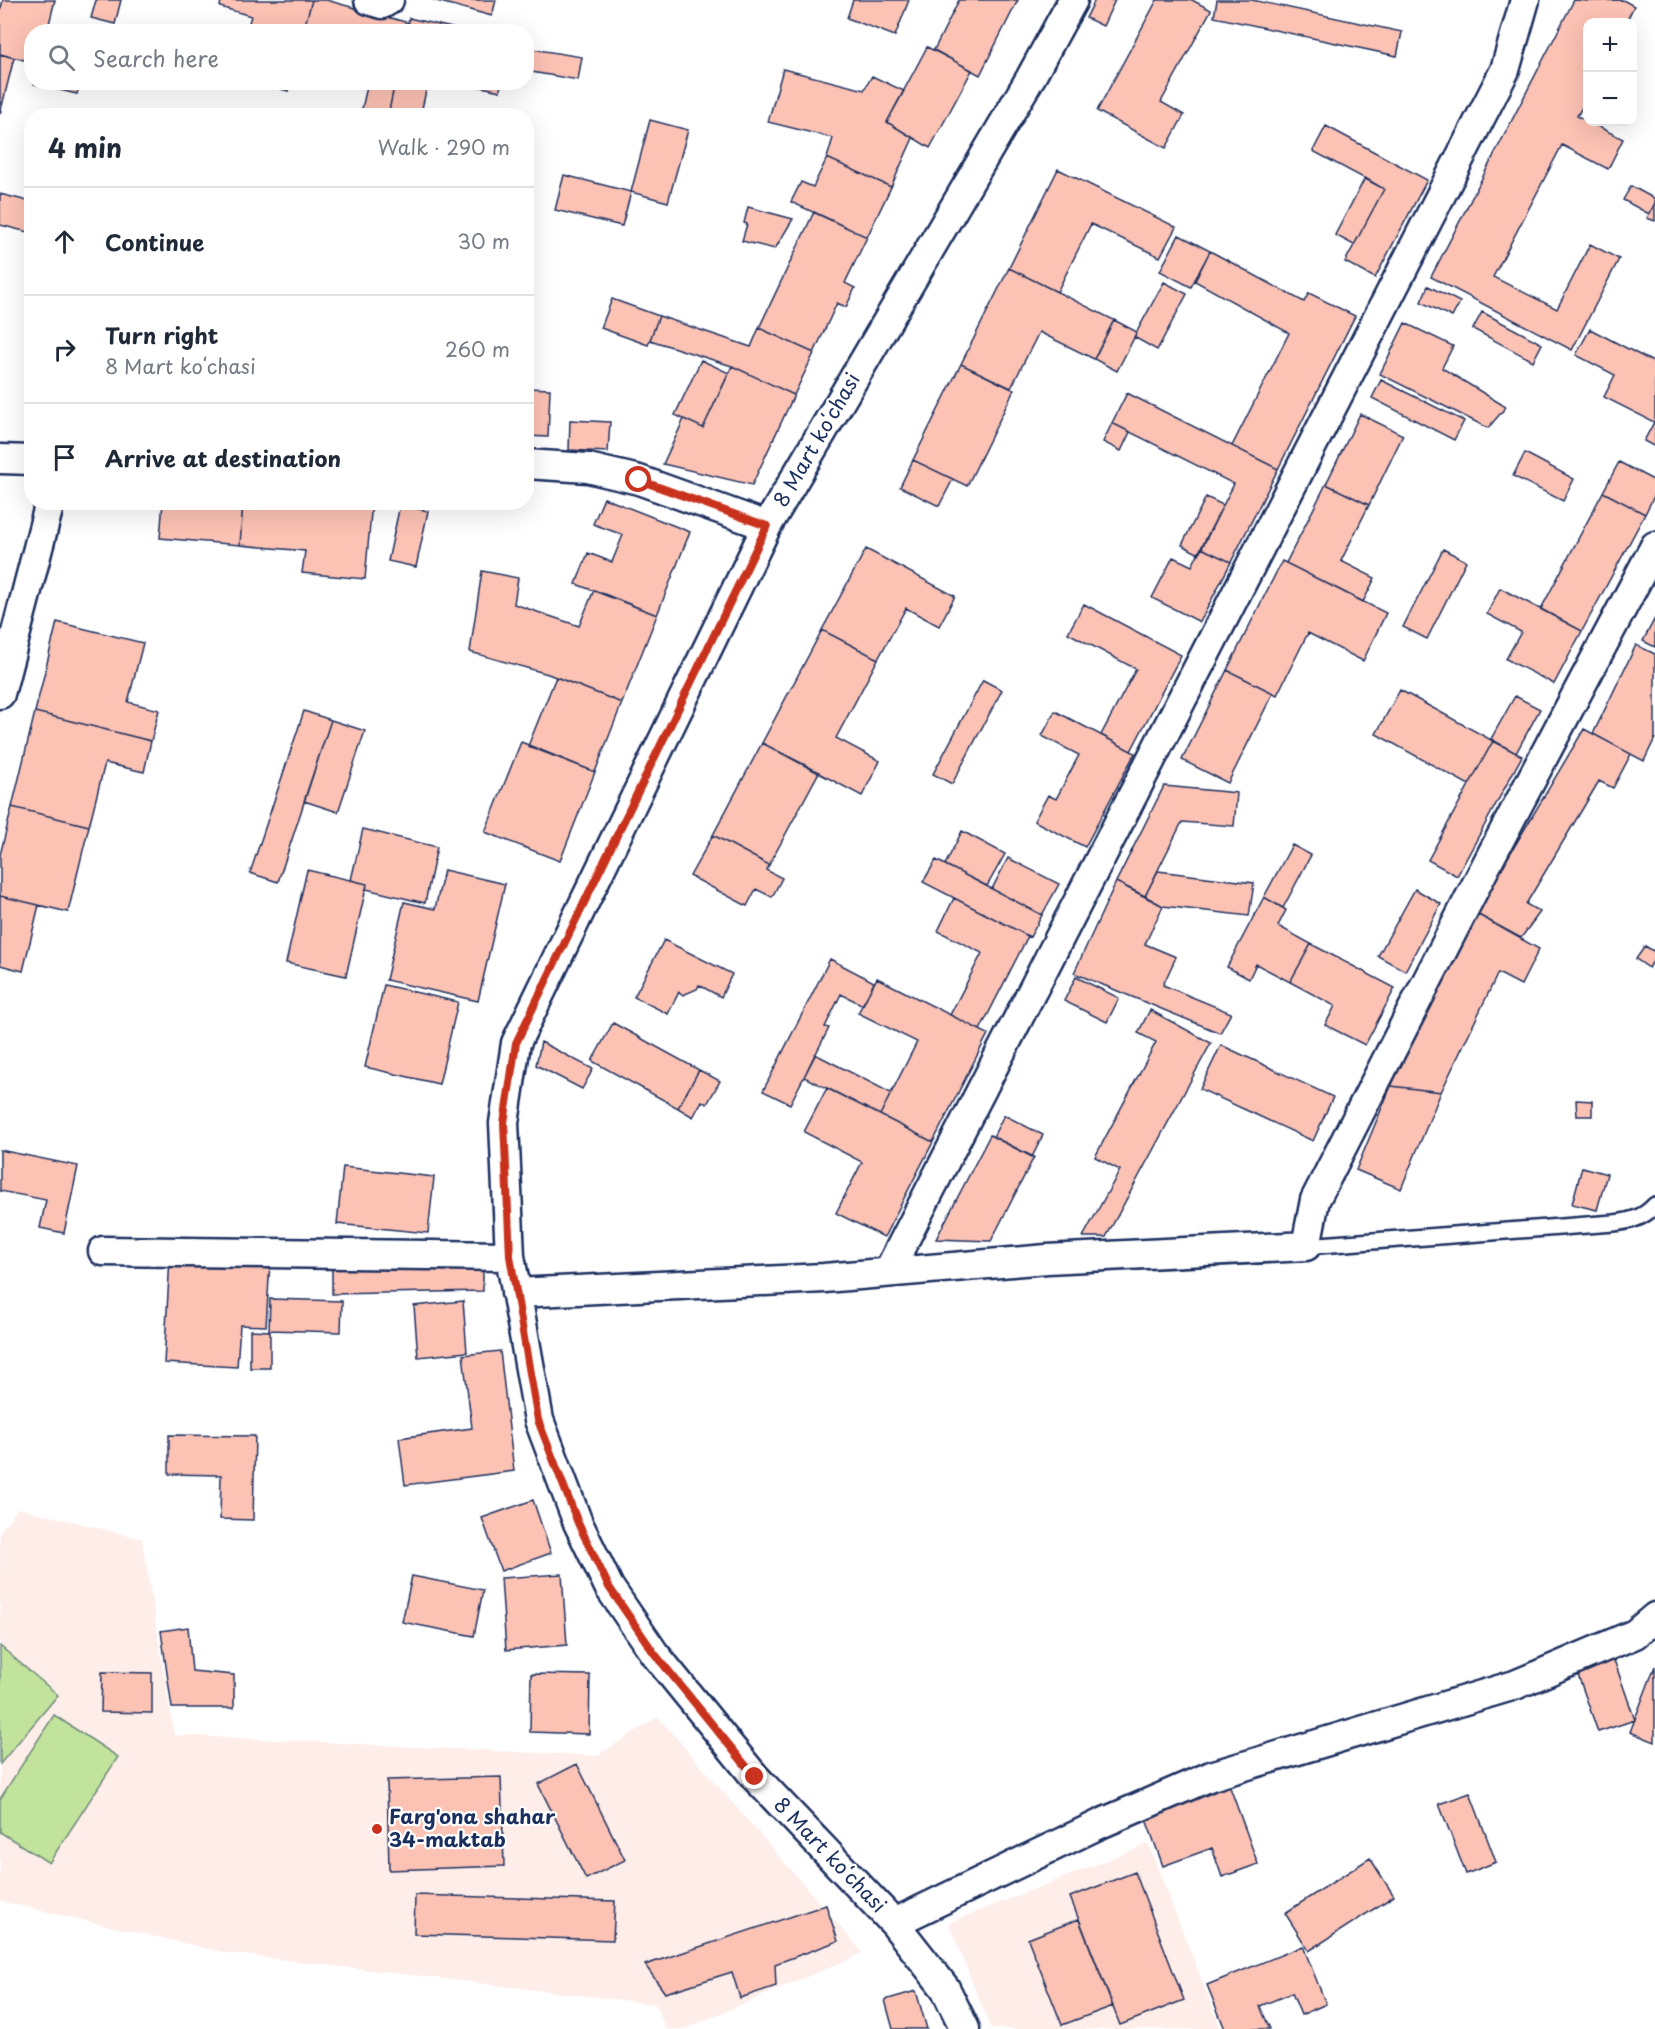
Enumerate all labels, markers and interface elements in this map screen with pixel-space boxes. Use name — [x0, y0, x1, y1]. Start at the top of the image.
map controls — [1583, 18, 1637, 126]
button: + — [1583, 18, 1637, 72]
search box — [24, 24, 534, 90]
icon: search — [45, 41, 78, 74]
text: Search here — [93, 41, 219, 74]
button: − — [1583, 72, 1637, 126]
text: 4 min — [48, 128, 122, 167]
text: Walk · 290 m — [378, 132, 510, 162]
icon: ahead — [48, 225, 81, 258]
text: Continue — [105, 225, 204, 258]
text: 30 m — [457, 226, 510, 256]
text: Turn right — [105, 318, 218, 351]
icon: right — [48, 333, 81, 366]
text: 260 m — [445, 334, 510, 364]
text: 8 Mart koʻchasi — [105, 351, 256, 381]
street label: 8 Mart koʻchasi — [765, 367, 867, 512]
icon: arrive — [48, 441, 81, 474]
text: Arrive at destination — [105, 441, 341, 474]
route start — [625, 466, 651, 492]
route end — [741, 1763, 767, 1789]
street label: 8 Mart koʻchasi — [768, 1790, 894, 1919]
place label: Farg'ona shahar 34-maktab — [389, 1801, 556, 1854]
marker: Farg'ona shahar 34-maktab — [370, 1822, 384, 1836]

